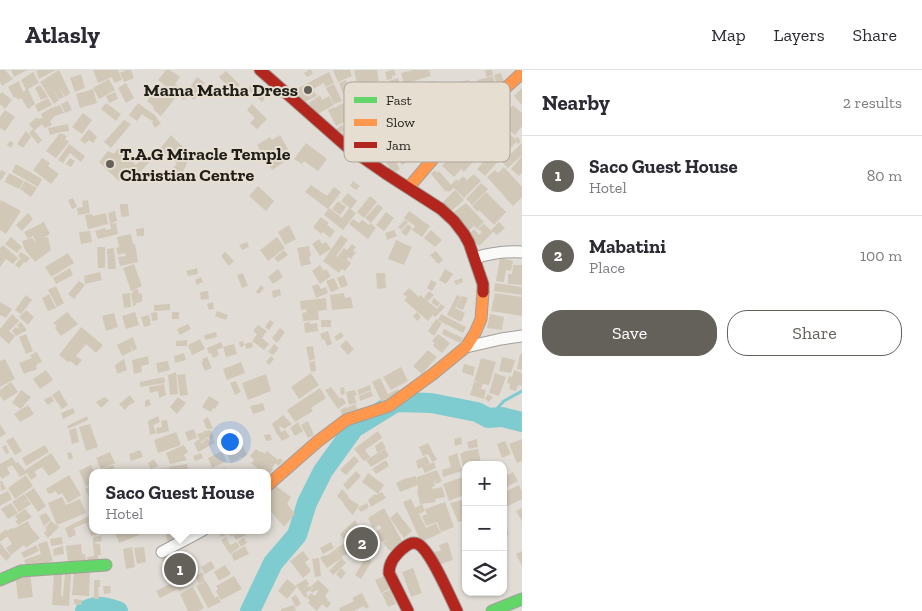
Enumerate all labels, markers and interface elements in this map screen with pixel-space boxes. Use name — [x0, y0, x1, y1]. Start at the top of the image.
text: Atlasly — [25, 20, 100, 49]
text: Map — [711, 24, 746, 46]
text: Layers — [774, 24, 825, 46]
text: Share — [853, 24, 897, 46]
place label: Mama Matha Dress — [144, 79, 298, 101]
legend — [344, 82, 510, 162]
marker: Mama Matha Dress — [302, 84, 314, 96]
text: Nearby — [542, 90, 610, 115]
text: Fast — [386, 92, 413, 109]
text: 2 results — [843, 93, 902, 112]
text: Slow — [386, 114, 415, 131]
text: Jam — [386, 137, 411, 154]
place label: T.A.G Miracle Temple Christian Centre — [120, 143, 291, 186]
text: Saco Guest House — [589, 155, 738, 178]
marker: T.A.G Miracle Temple Christian Centre — [104, 158, 116, 170]
text: 1 — [555, 166, 561, 185]
text: 80 m — [867, 166, 902, 185]
text: Hotel — [589, 178, 627, 197]
text: Mabatini — [589, 235, 666, 258]
text: 2 — [554, 246, 562, 265]
text: 100 m — [860, 246, 902, 265]
text: Place — [589, 258, 625, 277]
button: Save — [542, 310, 717, 356]
button: Share — [727, 310, 902, 356]
your location — [217, 429, 243, 455]
map controls — [462, 461, 507, 596]
button: + — [462, 461, 507, 506]
popup — [89, 469, 271, 534]
text: Saco Guest House — [106, 481, 254, 504]
text: Hotel — [106, 504, 143, 523]
button: − — [462, 506, 507, 551]
pin: 2 — [346, 524, 378, 562]
pin: 1 — [164, 550, 196, 588]
button: layers — [462, 551, 507, 596]

